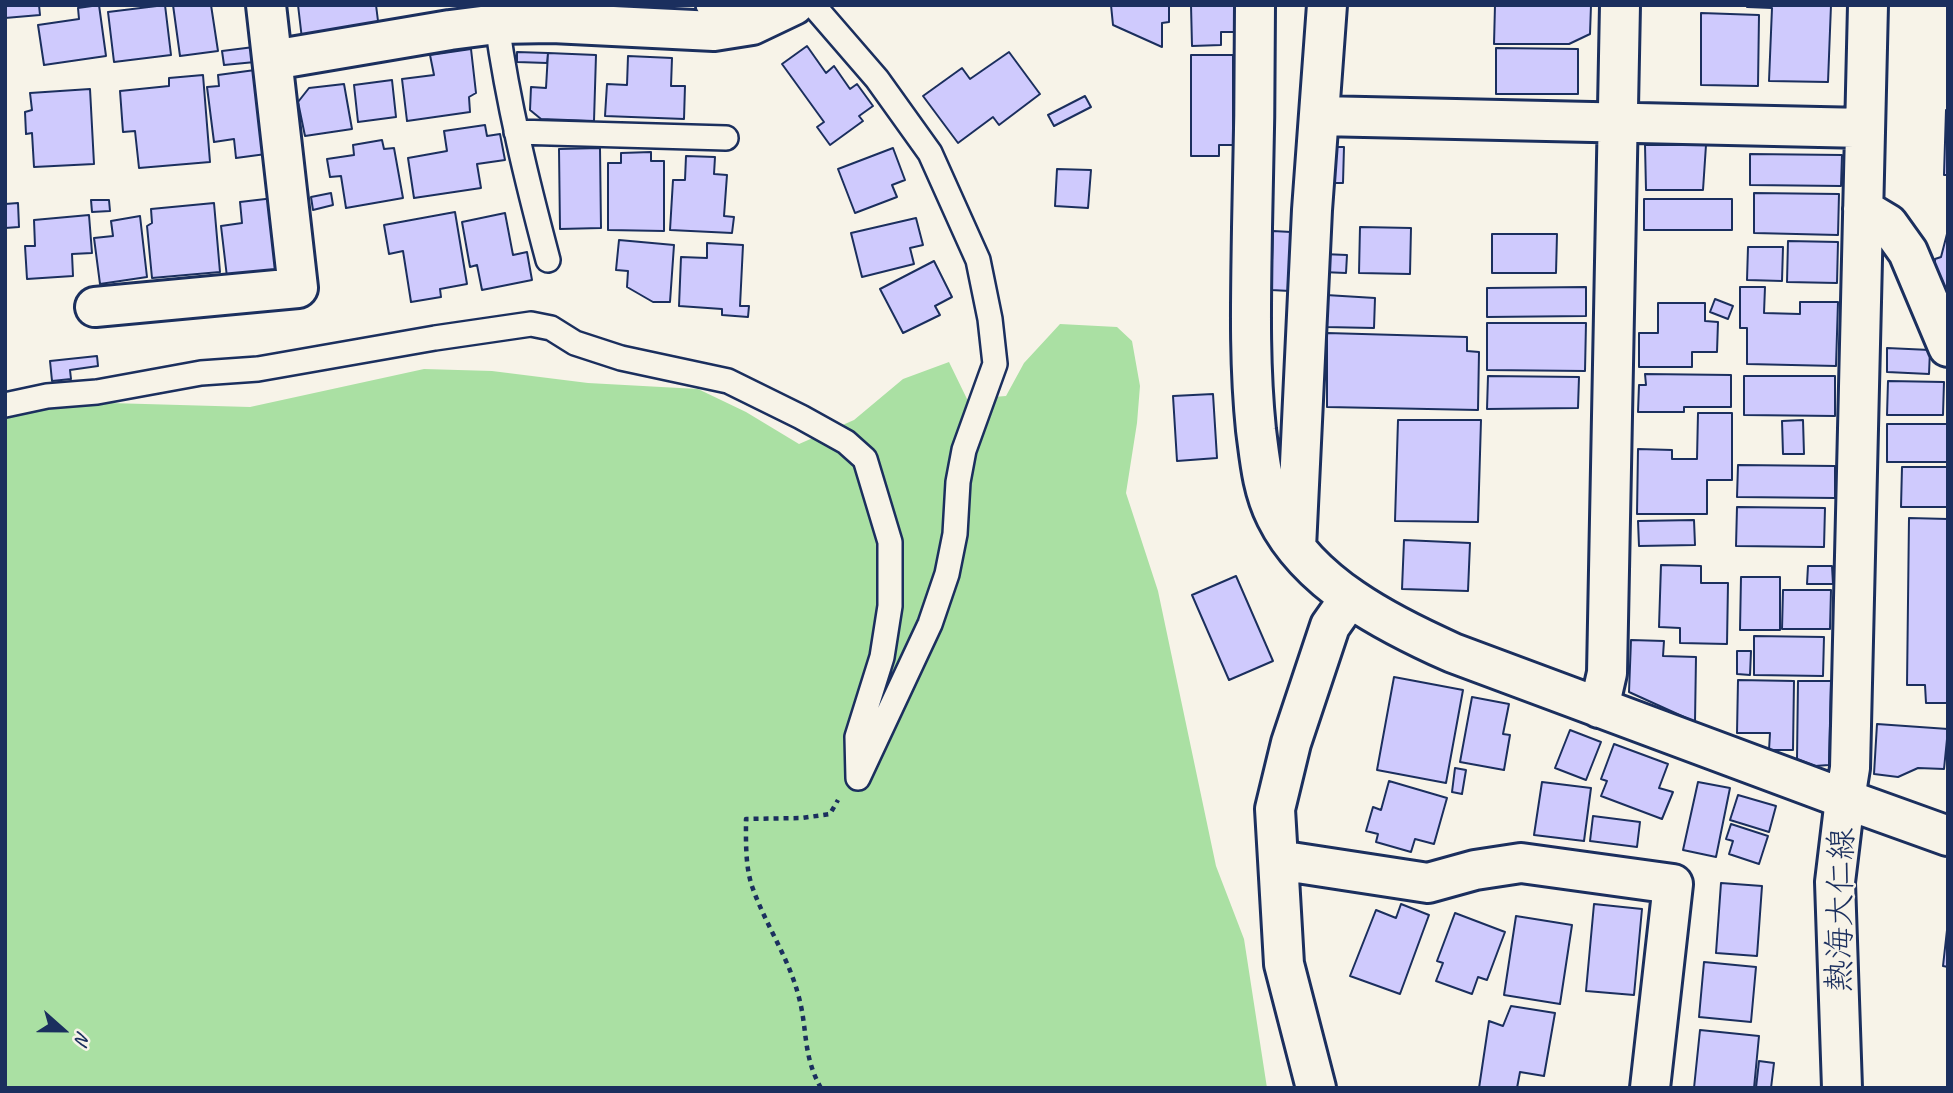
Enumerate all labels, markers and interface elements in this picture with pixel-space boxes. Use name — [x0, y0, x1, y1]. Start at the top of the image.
street label: 熱海大仁線 — [1821, 827, 1863, 993]
north arrow — [28, 995, 98, 1065]
text: N — [69, 1028, 96, 1047]

